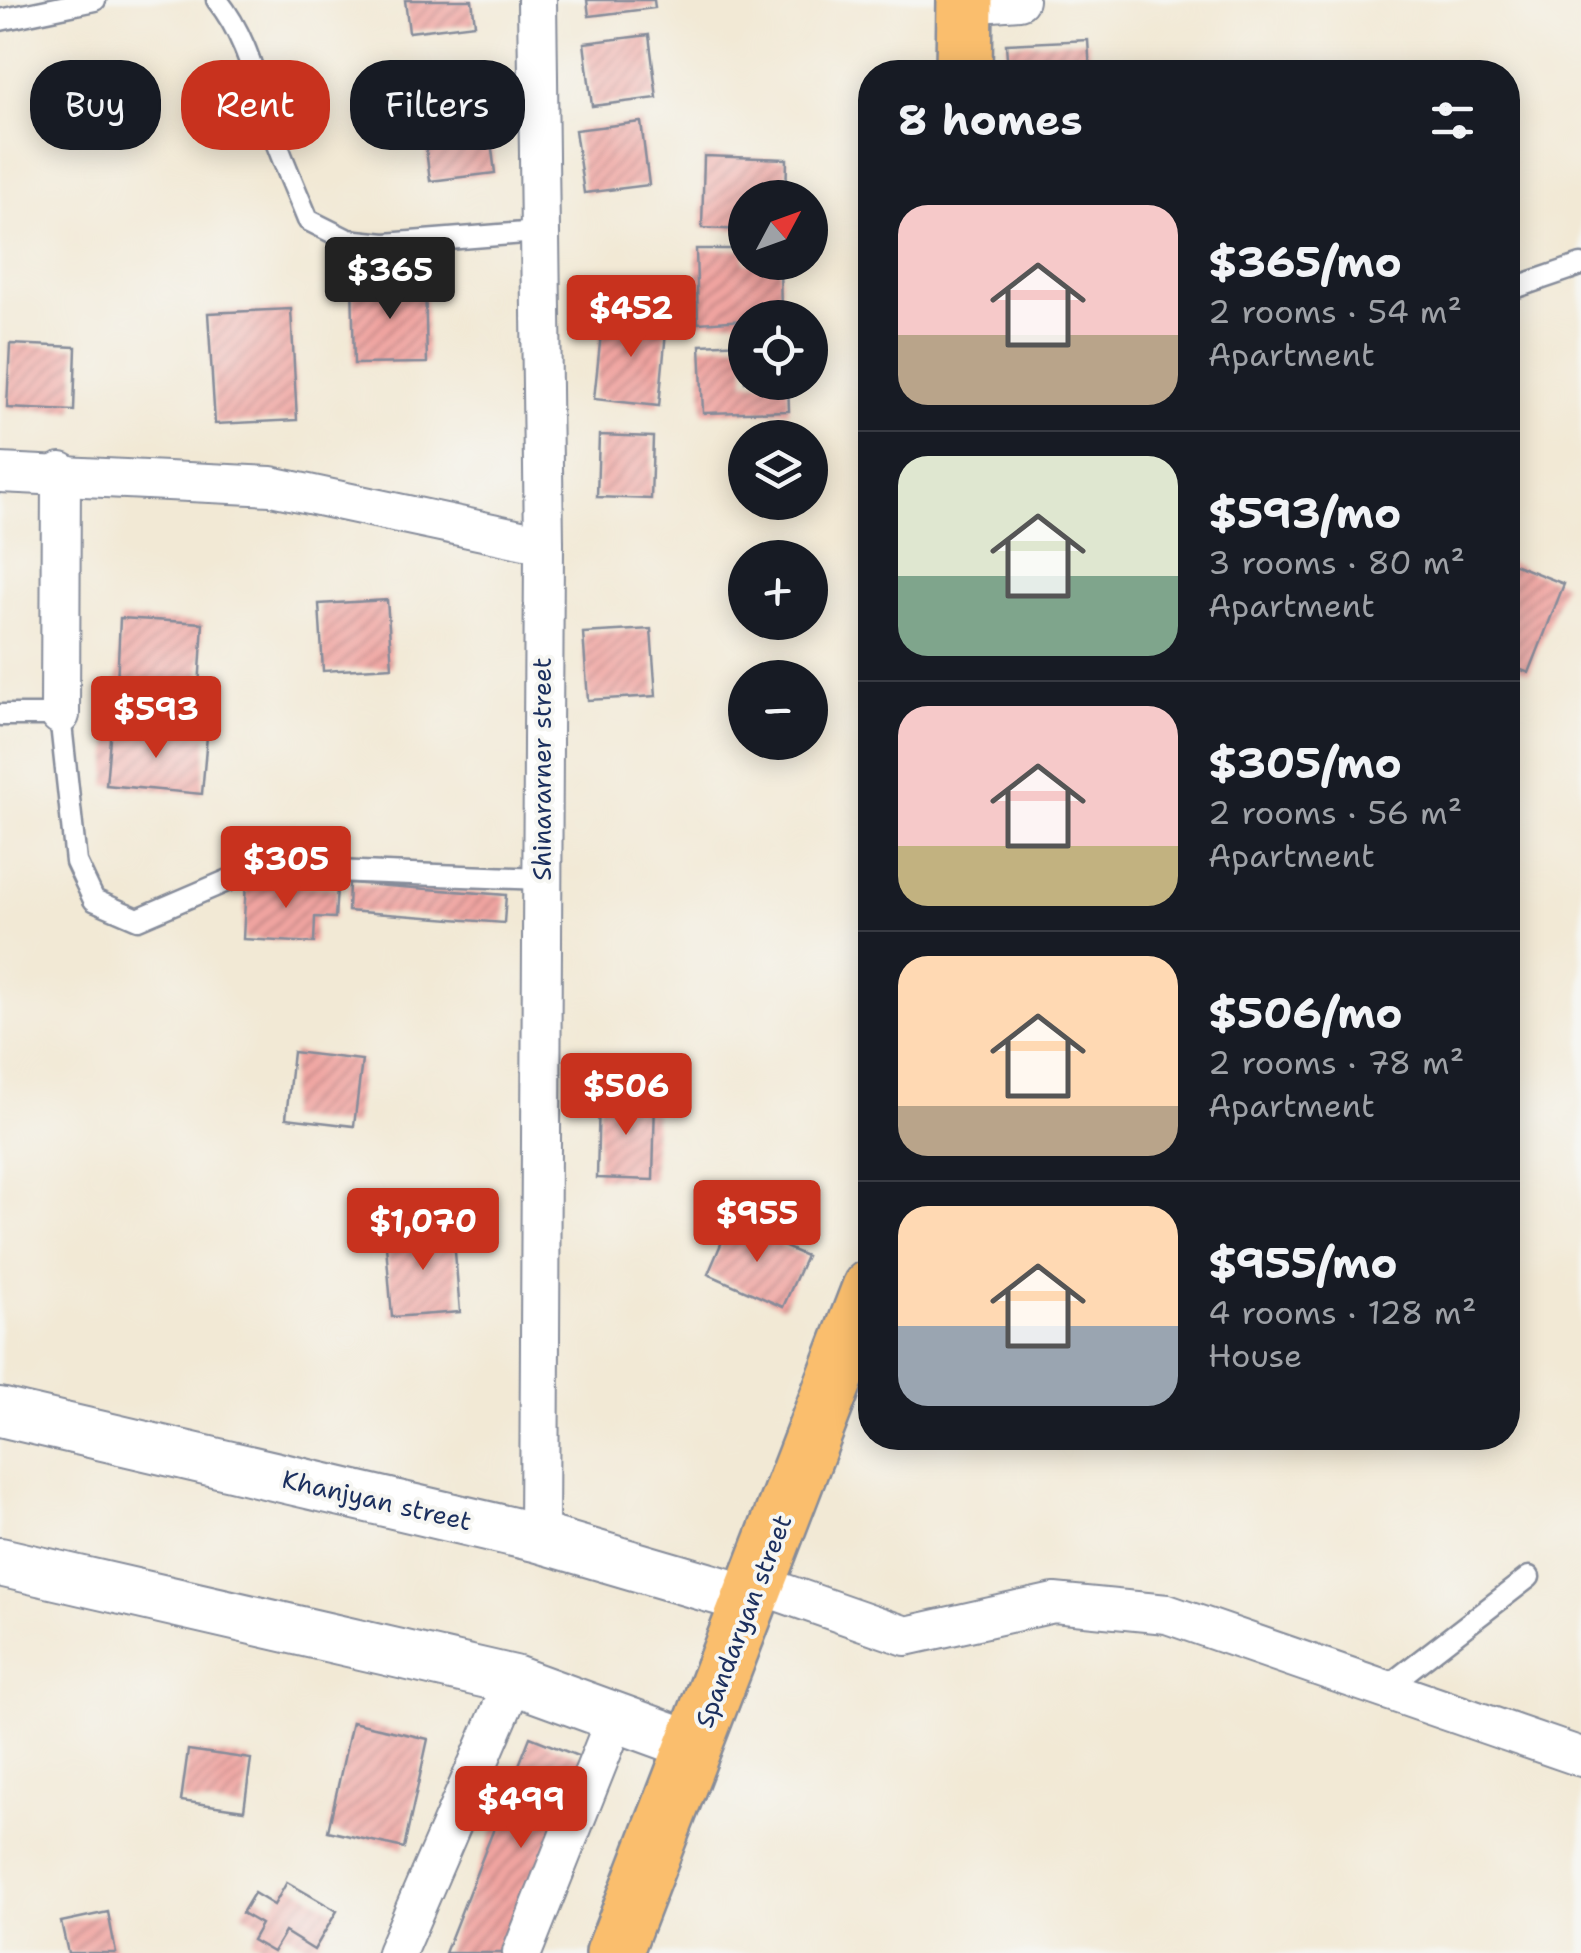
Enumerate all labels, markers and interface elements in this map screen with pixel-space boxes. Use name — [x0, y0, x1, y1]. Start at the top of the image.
chip: Buy — [30, 60, 161, 150]
chip: Rent — [181, 60, 330, 150]
chip: Filters — [350, 60, 525, 150]
text: 8 homes — [898, 92, 1083, 148]
icon: filters — [1425, 93, 1480, 148]
north arrow — [728, 180, 828, 280]
map controls — [728, 180, 828, 760]
text: $365/mo — [1208, 234, 1402, 290]
pin: $365 — [331, 237, 449, 322]
icon: home — [978, 245, 1098, 365]
text: $365 — [347, 248, 433, 291]
pin: $452 — [572, 275, 690, 360]
text: $452 — [589, 286, 673, 329]
text: 2 rooms · 54 m² — [1208, 290, 1462, 333]
button: locate — [728, 300, 828, 400]
text: Apartment — [1208, 333, 1375, 376]
button: layers — [728, 420, 828, 520]
text: $593/mo — [1208, 485, 1401, 541]
icon: home — [978, 496, 1098, 616]
button: + — [728, 540, 828, 640]
text: 3 rooms · 80 m² — [1208, 541, 1465, 584]
text: Apartment — [1208, 584, 1375, 627]
street label: Shinararner street — [525, 657, 559, 881]
button: − — [728, 660, 828, 760]
pin: $593 — [97, 676, 215, 761]
text: $593 — [113, 687, 199, 730]
text: $305/mo — [1208, 735, 1402, 791]
icon: home — [978, 746, 1098, 866]
text: 2 rooms · 56 m² — [1208, 791, 1462, 834]
pin: $305 — [227, 826, 345, 911]
text: Apartment — [1208, 834, 1375, 877]
text: $305 — [243, 837, 329, 880]
text: $506/mo — [1208, 985, 1403, 1041]
icon: home — [978, 996, 1098, 1116]
text: 2 rooms · 78 m² — [1208, 1041, 1464, 1084]
pin: $506 — [567, 1053, 685, 1138]
text: $506 — [583, 1064, 669, 1107]
text: Apartment — [1208, 1084, 1375, 1127]
pin: $955 — [698, 1180, 816, 1265]
pin: $1,070 — [342, 1188, 504, 1273]
text: $955 — [715, 1191, 799, 1234]
text: $1,070 — [369, 1199, 477, 1242]
text: $955/mo — [1208, 1235, 1398, 1291]
icon: home — [978, 1246, 1098, 1366]
text: 4 rooms · 128 m² — [1208, 1291, 1476, 1334]
text: House — [1208, 1334, 1302, 1377]
street label: Khanjyan street — [279, 1462, 475, 1538]
street label: Spandaryan street — [687, 1510, 799, 1732]
pin: $499 — [462, 1766, 580, 1851]
text: $499 — [477, 1777, 565, 1820]

